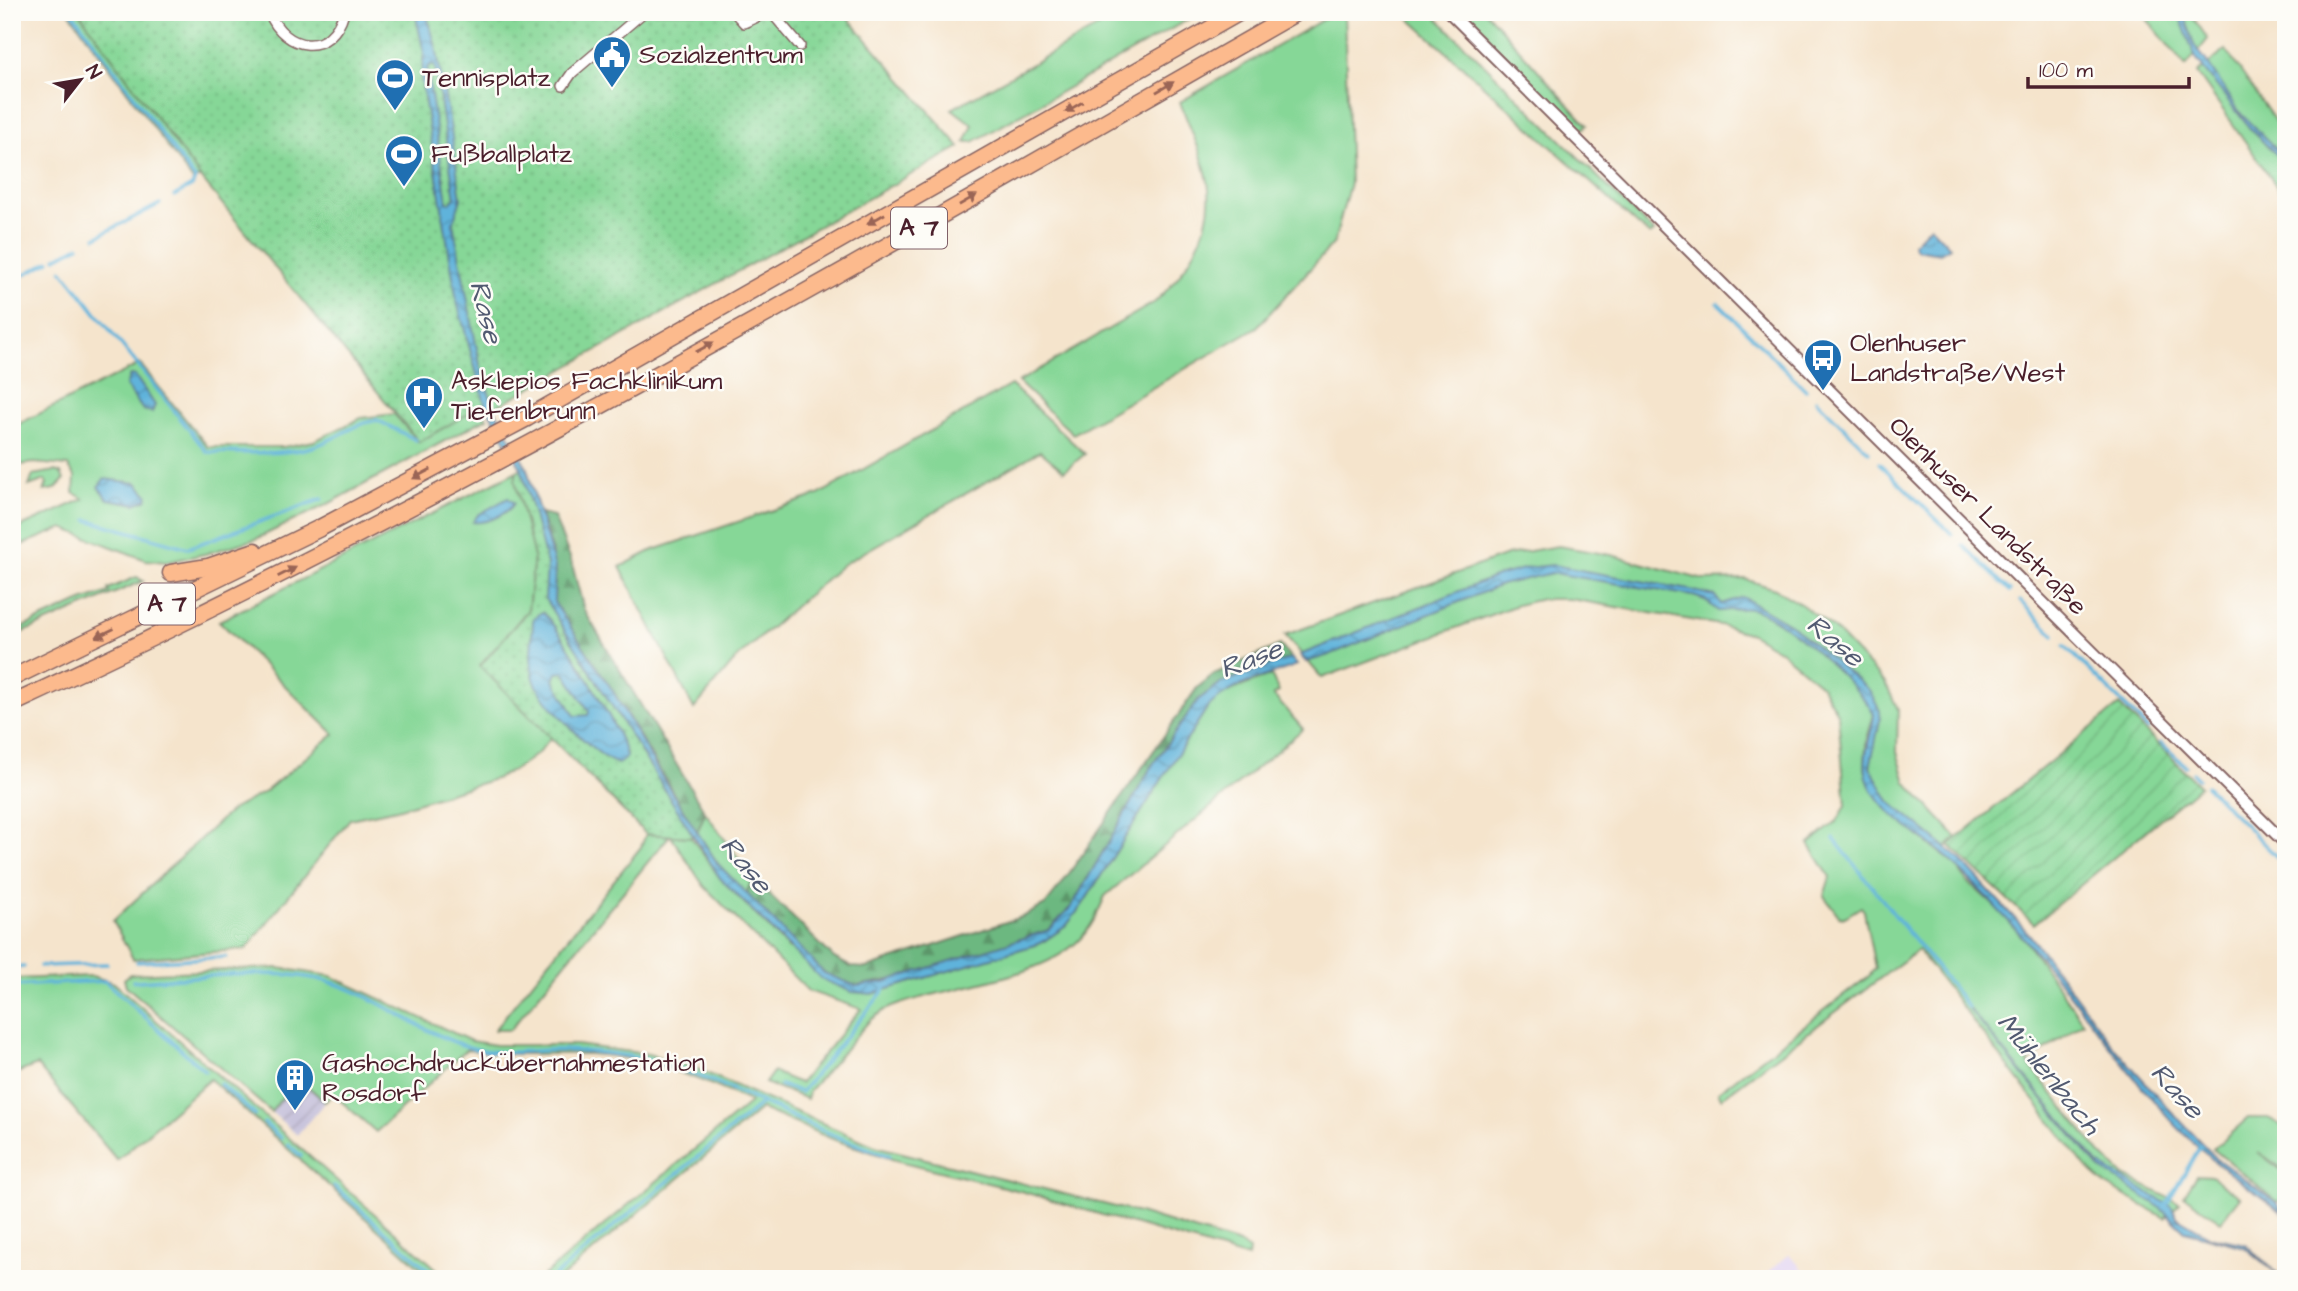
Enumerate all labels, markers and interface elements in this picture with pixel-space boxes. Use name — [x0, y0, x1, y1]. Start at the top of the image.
public building icon: Sozialzentrum — [591, 34, 633, 89]
place label: Sozialzentrum — [639, 37, 803, 73]
north arrow — [46, 46, 116, 116]
scale bar — [2028, 46, 2190, 90]
text: 100 m — [2039, 56, 2094, 85]
sports icon: Tennisplatz — [374, 57, 416, 112]
text: N — [79, 60, 108, 84]
place label: Tennisplatz — [422, 60, 551, 96]
one-way arrow — [1156, 81, 1175, 93]
one-way arrow — [1064, 101, 1084, 113]
sports icon: Fußballplatz — [383, 133, 425, 188]
place label: Fußballplatz — [431, 136, 572, 172]
one-way arrow — [958, 194, 977, 206]
road number: A 7 — [891, 208, 947, 248]
one-way arrow — [867, 213, 886, 225]
water label: Rase — [459, 277, 513, 349]
place label: Olenhuser Landstraße/West — [1850, 325, 2066, 391]
bus stop icon: Olenhuser Landstraße/West — [1802, 337, 1844, 392]
one-way arrow — [695, 341, 715, 353]
place label: Asklepios Fachklinikum Tiefenbrunn — [451, 363, 723, 429]
hospital icon: Asklepios Fachklinikum Tiefenbrunn — [403, 375, 445, 430]
street label: Olenhuser Landstraße — [1881, 409, 2095, 623]
one-way arrow — [411, 468, 431, 480]
one-way arrow — [277, 566, 297, 578]
road number: A 7 — [139, 584, 195, 624]
water label: Rase — [1798, 606, 1873, 678]
one-way arrow — [95, 628, 115, 639]
water label: Rase — [1214, 629, 1289, 689]
water label: Rase — [711, 828, 782, 903]
water label: Mühlenbach — [1988, 1005, 2111, 1144]
place label: Gashochdruckübernahmestation Rosdorf — [322, 1045, 705, 1111]
water label: Rase — [2141, 1054, 2214, 1129]
building icon: Gashochdruckübernahmestation Rosdorf — [274, 1057, 316, 1112]

